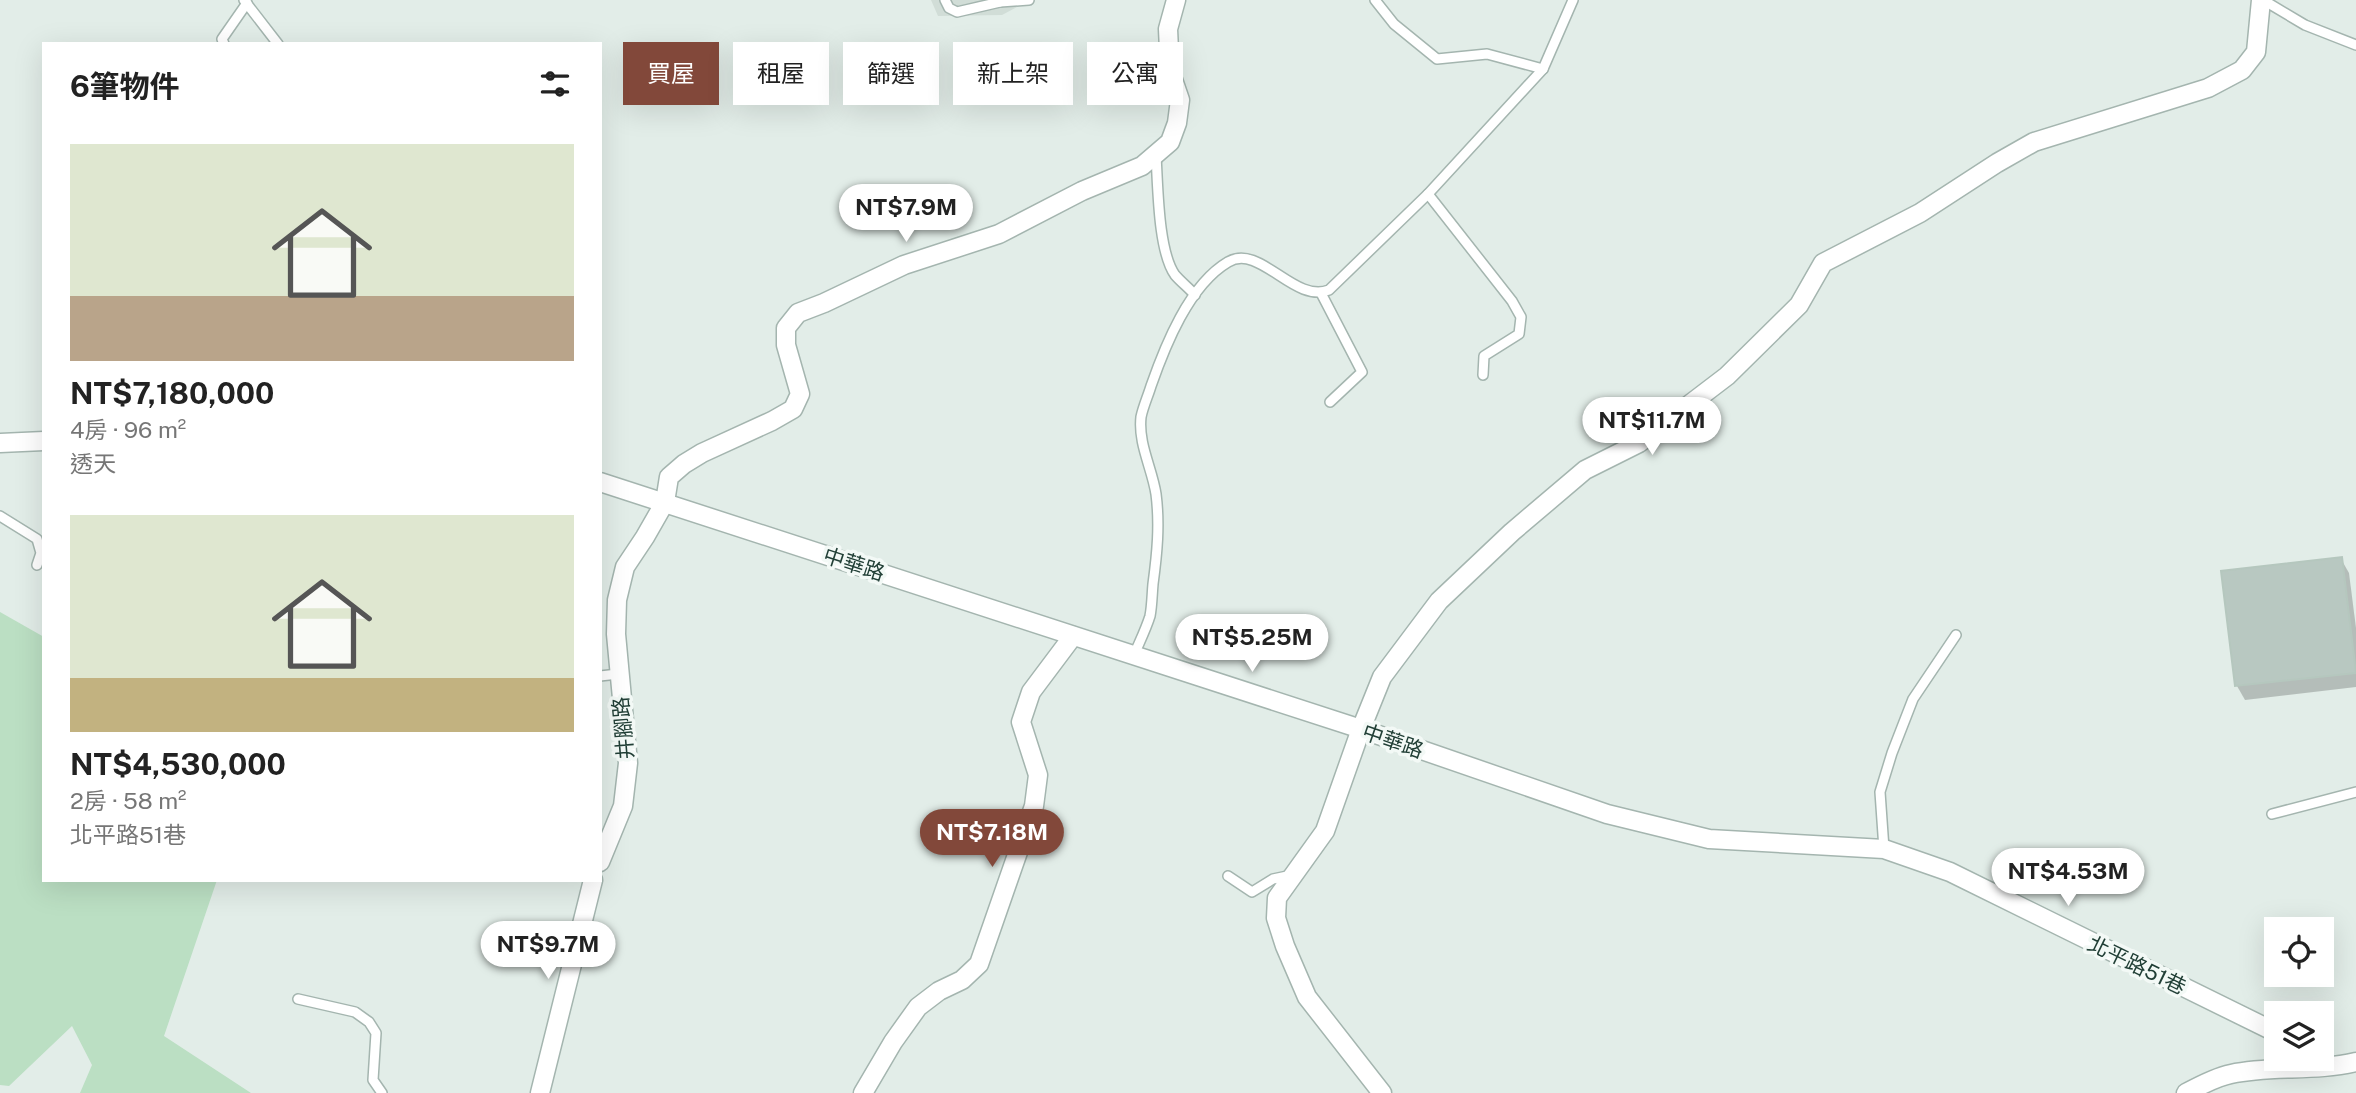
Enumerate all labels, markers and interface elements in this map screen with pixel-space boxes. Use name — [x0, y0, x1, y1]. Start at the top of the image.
chip: 買屋 — [623, 42, 719, 105]
chip: 租屋 — [733, 42, 829, 105]
chip: 篩選 — [843, 42, 939, 105]
chip: 新上架 — [953, 42, 1073, 105]
chip: 公寓 — [1087, 42, 1183, 105]
icon: filters — [536, 65, 574, 103]
text: 6筆物件 — [70, 68, 180, 104]
pin: NT$7.9M — [841, 184, 971, 244]
icon: home — [259, 190, 385, 316]
text: NT$7.9M — [855, 193, 957, 220]
text: NT$7,180,000 — [70, 375, 274, 411]
pin: NT$11.7M — [1580, 398, 1724, 457]
text: NT$11.7M — [1598, 406, 1706, 433]
text: 4房 · 96 m² — [70, 416, 186, 443]
text: 透天 — [70, 450, 116, 477]
street label: 中華路 — [820, 542, 888, 586]
icon: home — [259, 561, 385, 687]
pin: NT$5.25M — [1180, 614, 1324, 674]
text: NT$5.25M — [1191, 623, 1313, 650]
street label: 井腳路 — [608, 696, 638, 760]
street label: 中華路 — [1359, 719, 1427, 763]
text: NT$4,530,000 — [70, 746, 286, 782]
text: 2房 · 58 m² — [70, 787, 187, 814]
pin: NT$7.18M — [920, 810, 1064, 869]
text: NT$7.18M — [936, 818, 1048, 845]
text: 北平路51巷 — [70, 821, 186, 848]
pin: NT$4.53M — [1996, 848, 2140, 908]
text: NT$4.53M — [2007, 857, 2129, 884]
map controls — [2264, 917, 2334, 1071]
button: locate — [2264, 917, 2334, 987]
pin: NT$9.7M — [483, 922, 613, 981]
text: NT$9.7M — [497, 930, 599, 957]
street label: 北平路51巷 — [2084, 931, 2190, 999]
button: layers — [2264, 1001, 2334, 1071]

